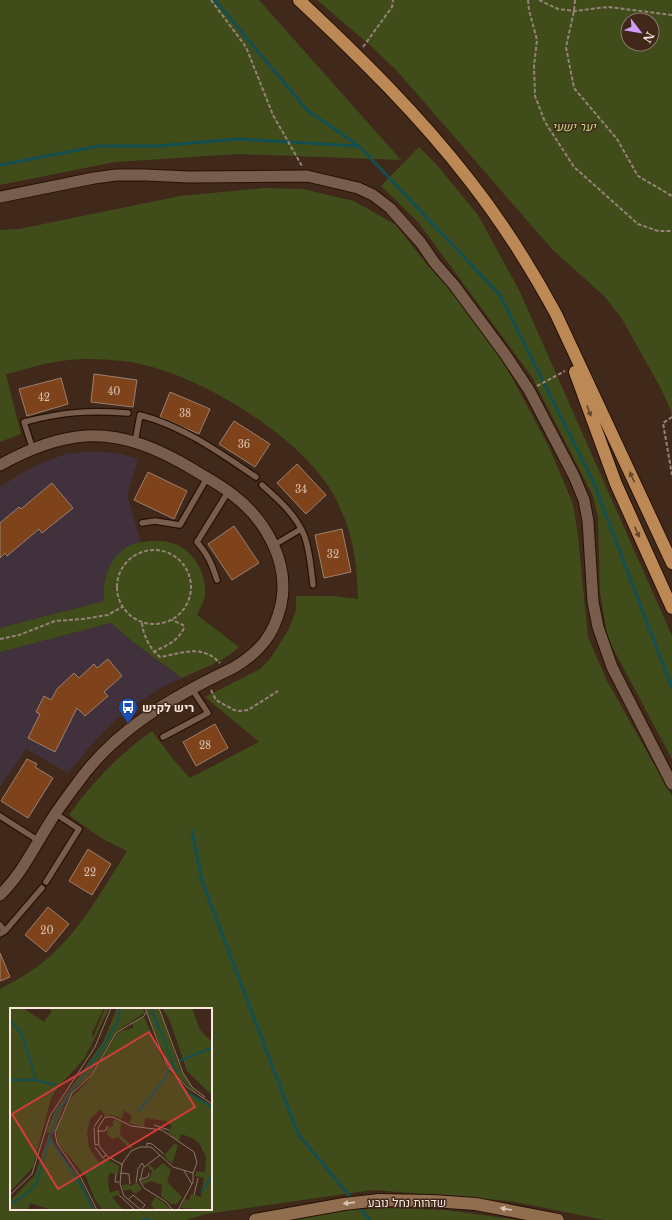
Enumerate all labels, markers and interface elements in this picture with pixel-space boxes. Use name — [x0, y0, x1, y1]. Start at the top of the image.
north arrow — [620, 12, 660, 52]
text: N — [640, 29, 657, 46]
park label: יער ישעי — [552, 119, 597, 134]
house number: 40 — [108, 385, 121, 398]
house number: 42 — [38, 391, 50, 404]
one-way arrow — [587, 406, 593, 418]
house number: 38 — [179, 407, 191, 420]
house number: 36 — [238, 438, 250, 451]
one-way arrow — [629, 471, 635, 482]
house number: 34 — [295, 483, 307, 496]
one-way arrow — [634, 527, 640, 538]
house number: 32 — [327, 548, 339, 561]
bus stop icon: ריש לקיש — [117, 696, 139, 724]
place label: ריש לקיש — [142, 700, 194, 715]
house number: 28 — [199, 739, 211, 752]
house number: 22 — [84, 866, 96, 879]
house number: 20 — [40, 924, 54, 937]
inset map — [10, 1008, 212, 1210]
street label: שדרות נחל נובע — [368, 1195, 446, 1210]
one-way arrow — [343, 1200, 355, 1207]
one-way arrow — [500, 1206, 512, 1212]

